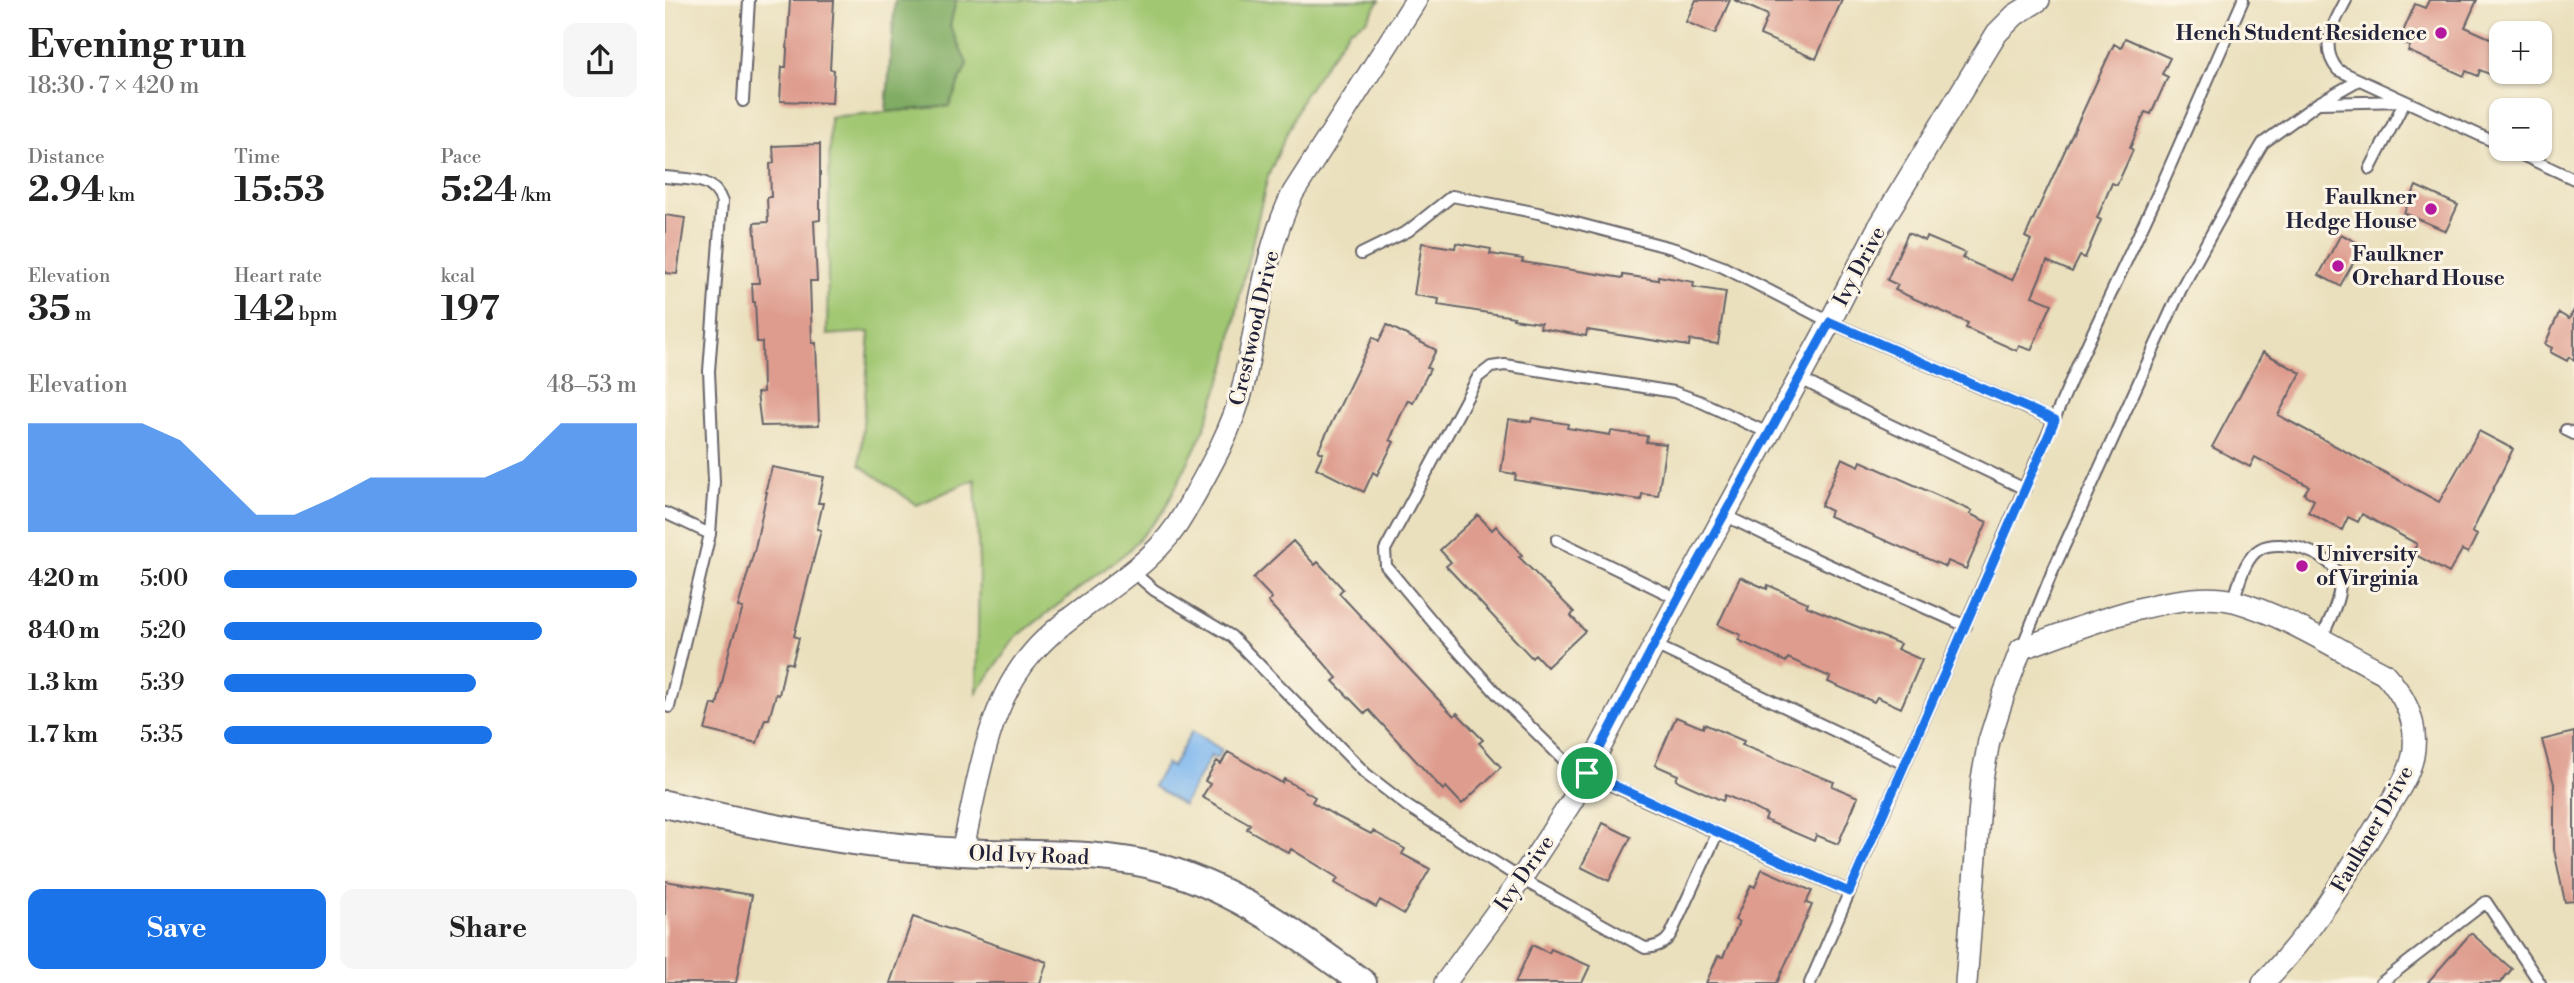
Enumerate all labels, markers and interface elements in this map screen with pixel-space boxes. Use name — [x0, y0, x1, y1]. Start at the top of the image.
place label: Hench Student Residence — [2176, 21, 2427, 47]
map controls — [2489, 21, 2552, 161]
button: + — [2489, 21, 2552, 84]
text: Evening run — [28, 22, 246, 69]
button: share — [563, 23, 637, 97]
marker: Hench Student Residence — [2433, 25, 2449, 41]
text: 18:30 · 7 × 420 m — [28, 72, 199, 100]
button: − — [2489, 98, 2552, 161]
text: Distance — [28, 145, 105, 169]
text: Time — [234, 145, 280, 169]
text: Pace — [441, 145, 481, 169]
text: 2.94 — [28, 169, 105, 212]
text: 15:53 — [234, 169, 325, 212]
text: 5:24 — [441, 169, 518, 212]
text: km — [105, 183, 135, 207]
text: /km — [518, 183, 552, 207]
place label: Faulkner Hedge House — [2286, 185, 2417, 235]
marker: Faulkner Hedge House — [2423, 201, 2439, 217]
street label: Ivy Drive — [1828, 222, 1892, 311]
place label: Faulkner Orchard House — [2352, 242, 2505, 292]
street label: Crestwood Drive — [1225, 248, 1285, 408]
marker: Faulkner Orchard House — [2330, 258, 2346, 274]
text: Elevation — [28, 264, 110, 288]
text: Heart rate — [234, 264, 322, 288]
text: kcal — [441, 264, 475, 288]
text: 35 — [28, 288, 71, 331]
text: 142 — [234, 288, 295, 331]
text: 197 — [441, 288, 500, 331]
text: m — [71, 302, 91, 326]
text: bpm — [295, 302, 337, 326]
text: Elevation — [28, 371, 128, 399]
text: 48–53 m — [547, 371, 637, 399]
place label: University of Virginia — [2316, 542, 2419, 592]
marker: University of Virginia — [2294, 558, 2310, 574]
text: 420 m — [28, 565, 99, 593]
text: 5:00 — [140, 565, 188, 593]
text: 840 m — [28, 617, 100, 645]
text: 5:20 — [140, 617, 186, 645]
text: 1.3 km — [28, 669, 98, 697]
text: 5:39 — [140, 669, 185, 697]
text: 1.7 km — [28, 721, 98, 749]
text: 5:35 — [140, 721, 183, 749]
pin — [1557, 743, 1617, 803]
icon: arrive — [1568, 754, 1606, 792]
street label: Faulkner Drive — [2326, 761, 2420, 898]
street label: Ivy Drive — [1489, 831, 1560, 916]
street label: Old Ivy Road — [968, 841, 1090, 871]
button: Save — [28, 889, 326, 969]
button: Share — [340, 889, 637, 969]

